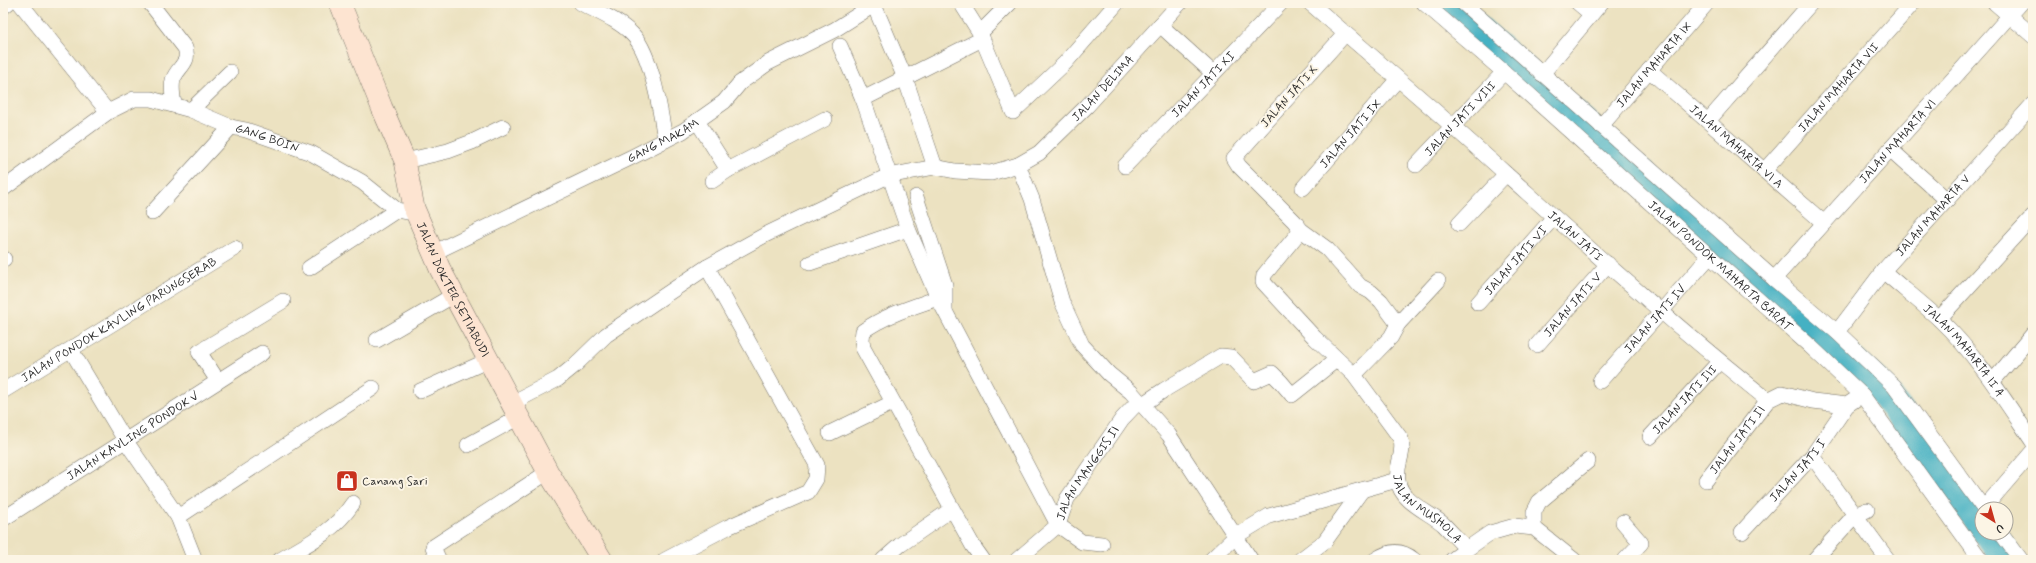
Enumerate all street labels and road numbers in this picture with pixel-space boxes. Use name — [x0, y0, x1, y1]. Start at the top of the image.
street label: JALAN MAHARTA IX — [1613, 19, 1696, 111]
street label: JALAN MAHARTA VII — [1795, 40, 1883, 136]
street label: JALAN JATI XI — [1168, 48, 1239, 122]
street label: JALAN DELIMA — [1069, 52, 1138, 126]
street label: JALAN JATI X — [1257, 62, 1322, 131]
street label: JALAN JATI VIII — [1421, 78, 1500, 160]
street label: JALAN JATI IX — [1317, 96, 1386, 172]
street label: JALAN MAHARTA VI — [1856, 96, 1940, 187]
street label: JALAN MAHARTA VI A — [1686, 102, 1786, 192]
street label: GANG MAKAM — [625, 115, 703, 167]
street label: GANG BOIN — [234, 121, 301, 157]
street label: JALAN MAHARTA V — [1893, 172, 1975, 260]
street label: JALAN PONDOK MAHARTA BARAT — [1644, 198, 1796, 336]
street label: JALAN JATI — [1544, 208, 1605, 265]
street label: JALAN DOKTER SETIABUDI — [412, 220, 493, 360]
street label: JALAN JATI VI — [1482, 223, 1552, 299]
street label: JALAN PONDOK KAVLING PARUNGSERAB — [19, 254, 220, 387]
street label: JALAN JATI V — [1541, 269, 1606, 341]
street label: JALAN JATI IV — [1621, 281, 1690, 357]
street label: JALAN MAHARTA II A — [1919, 301, 2007, 401]
street label: JALAN JATI III — [1649, 362, 1721, 438]
street label: JALAN KAVLING PONDOK V — [64, 388, 203, 485]
street label: JALAN JATI II — [1706, 403, 1770, 478]
street label: JALAN MANGGIS II — [1053, 423, 1124, 523]
street label: JALAN JATI I — [1766, 436, 1830, 506]
street label: JALAN MUSHOLA — [1388, 474, 1465, 547]

